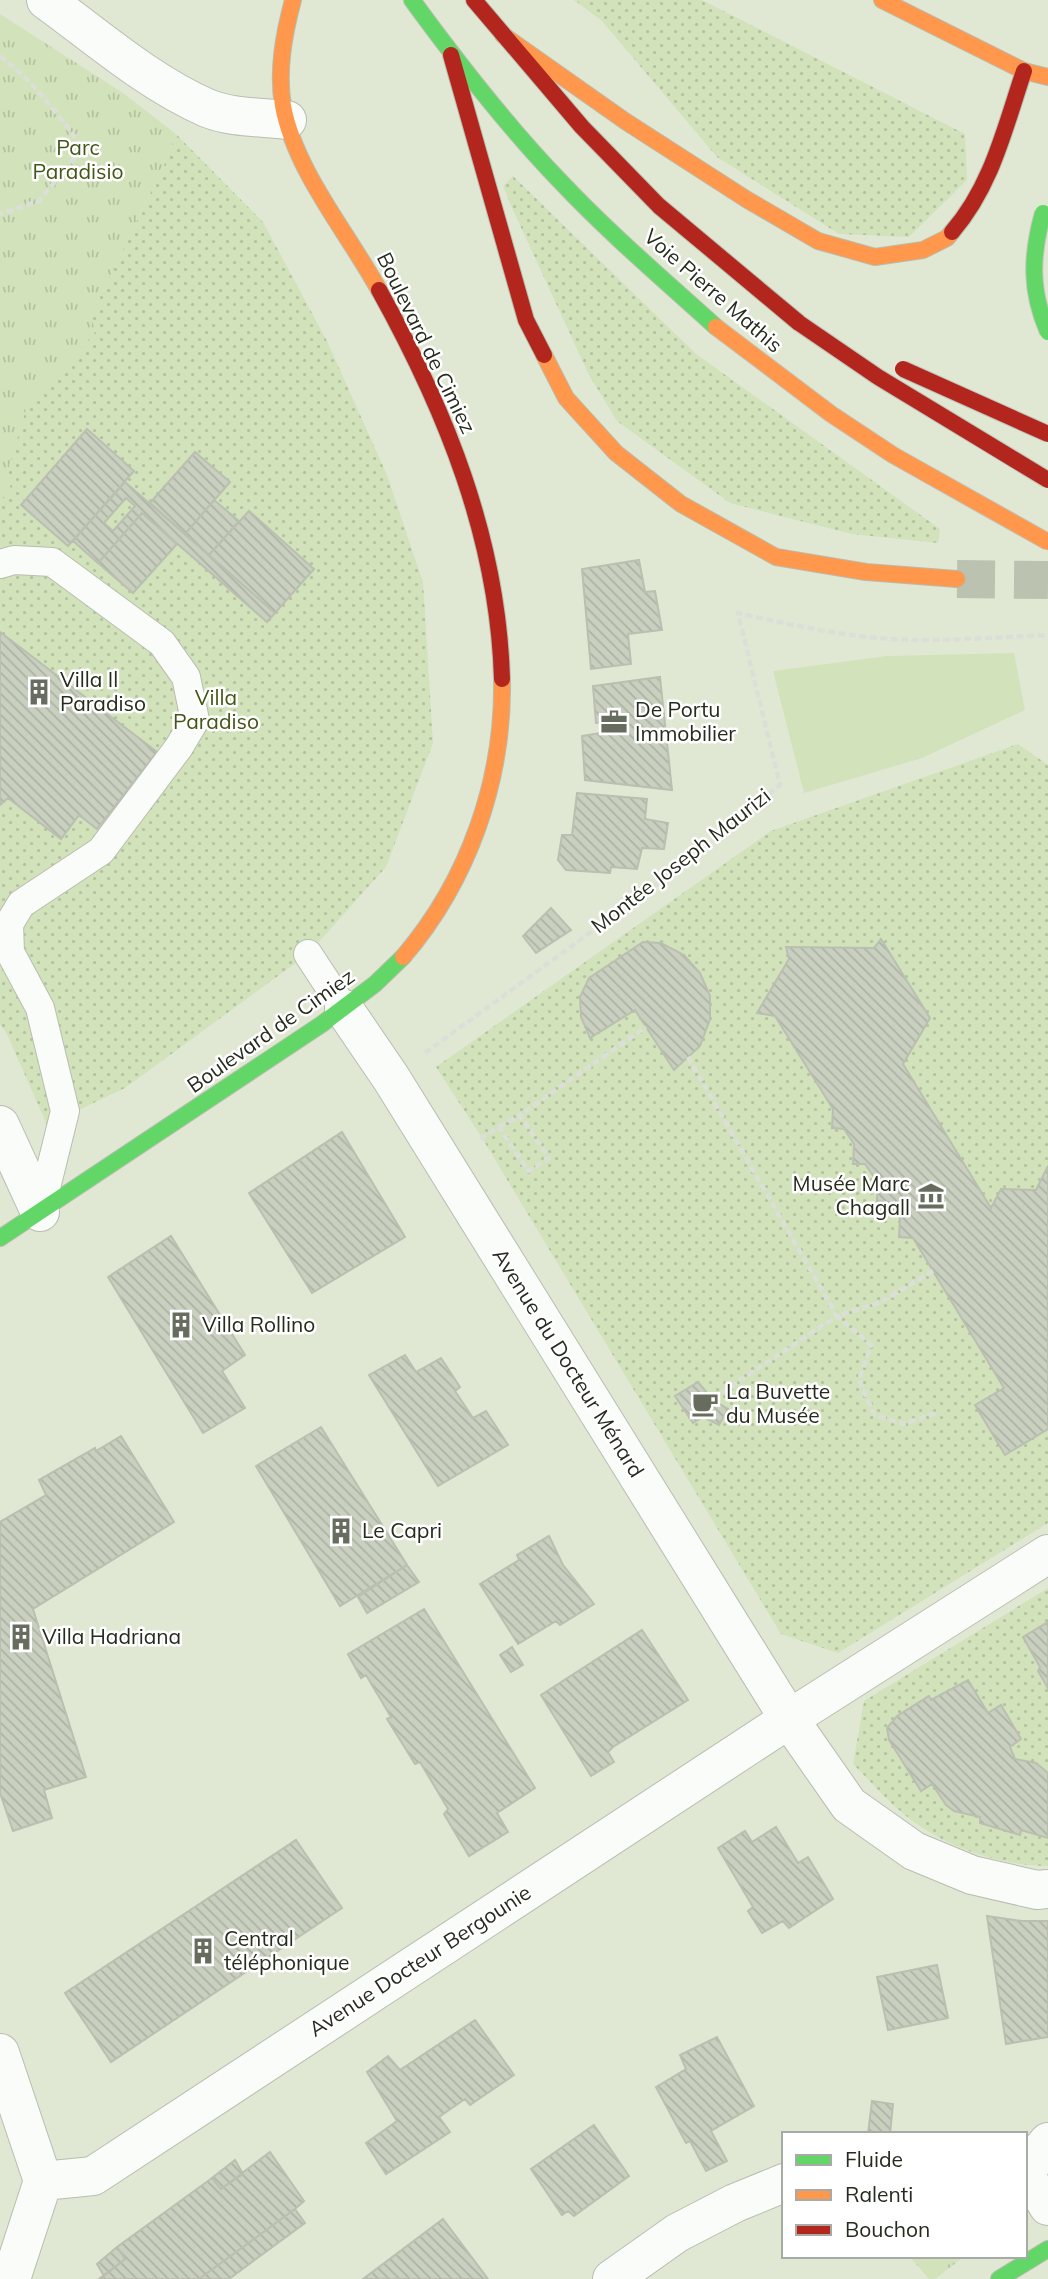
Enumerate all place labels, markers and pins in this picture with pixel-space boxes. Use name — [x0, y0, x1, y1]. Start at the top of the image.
place label: Villa Il Paradiso — [60, 666, 146, 716]
building icon: Villa Il Paradiso — [24, 677, 54, 707]
place label: De Portu Immobilier — [635, 696, 736, 746]
office icon: De Portu Immobilier — [599, 707, 629, 737]
place label: Musée Marc Chagall — [793, 1170, 910, 1220]
museum icon: Musée Marc Chagall — [916, 1181, 946, 1211]
building icon: Villa Rollino — [166, 1310, 196, 1340]
place label: Villa Rollino — [202, 1311, 315, 1337]
place label: La Buvette du Musée — [726, 1378, 830, 1428]
cafe icon: La Buvette du Musée — [690, 1389, 720, 1419]
building icon: Le Capri — [326, 1516, 356, 1546]
place label: Le Capri — [362, 1517, 442, 1543]
building icon: Villa Hadriana — [6, 1622, 36, 1652]
place label: Villa Hadriana — [42, 1623, 181, 1649]
place label: Central téléphonique — [224, 1925, 349, 1975]
building icon: Central téléphonique — [188, 1936, 218, 1966]

